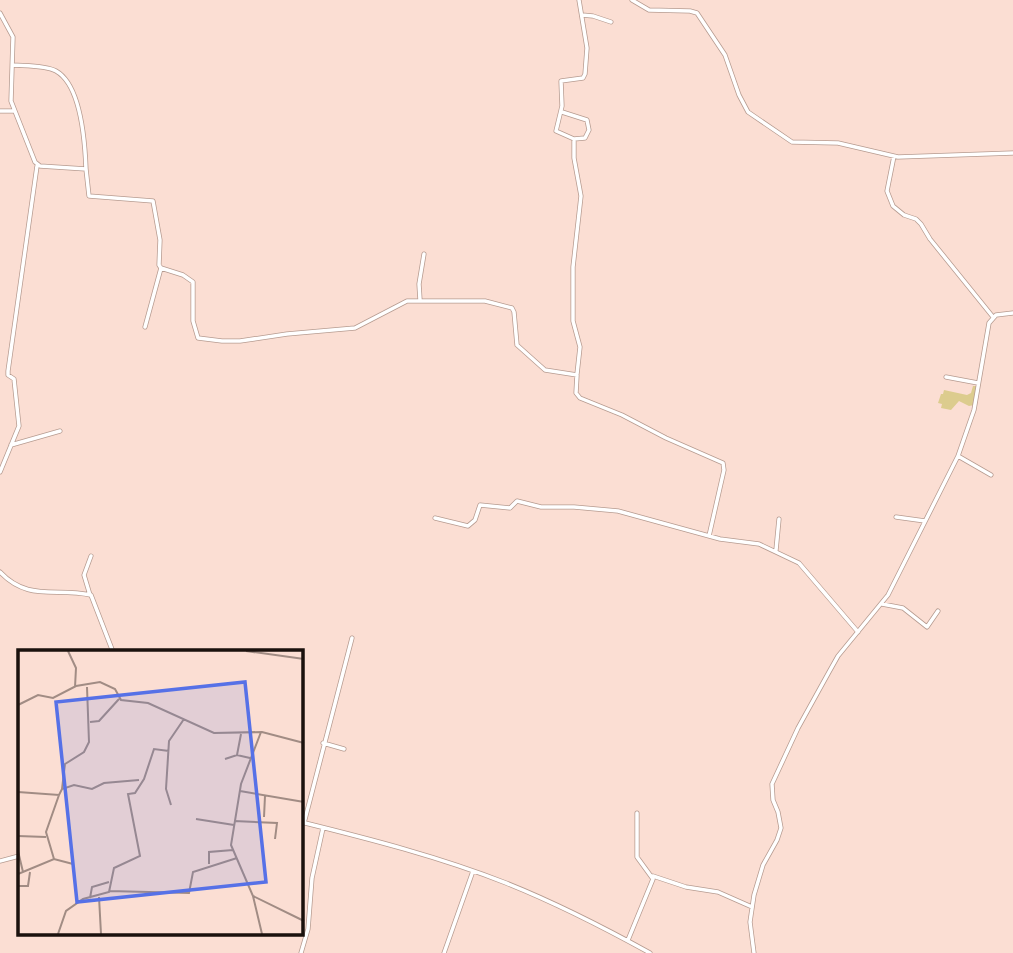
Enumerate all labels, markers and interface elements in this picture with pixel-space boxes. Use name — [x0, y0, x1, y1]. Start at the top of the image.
inset map — [18, 650, 303, 936]

